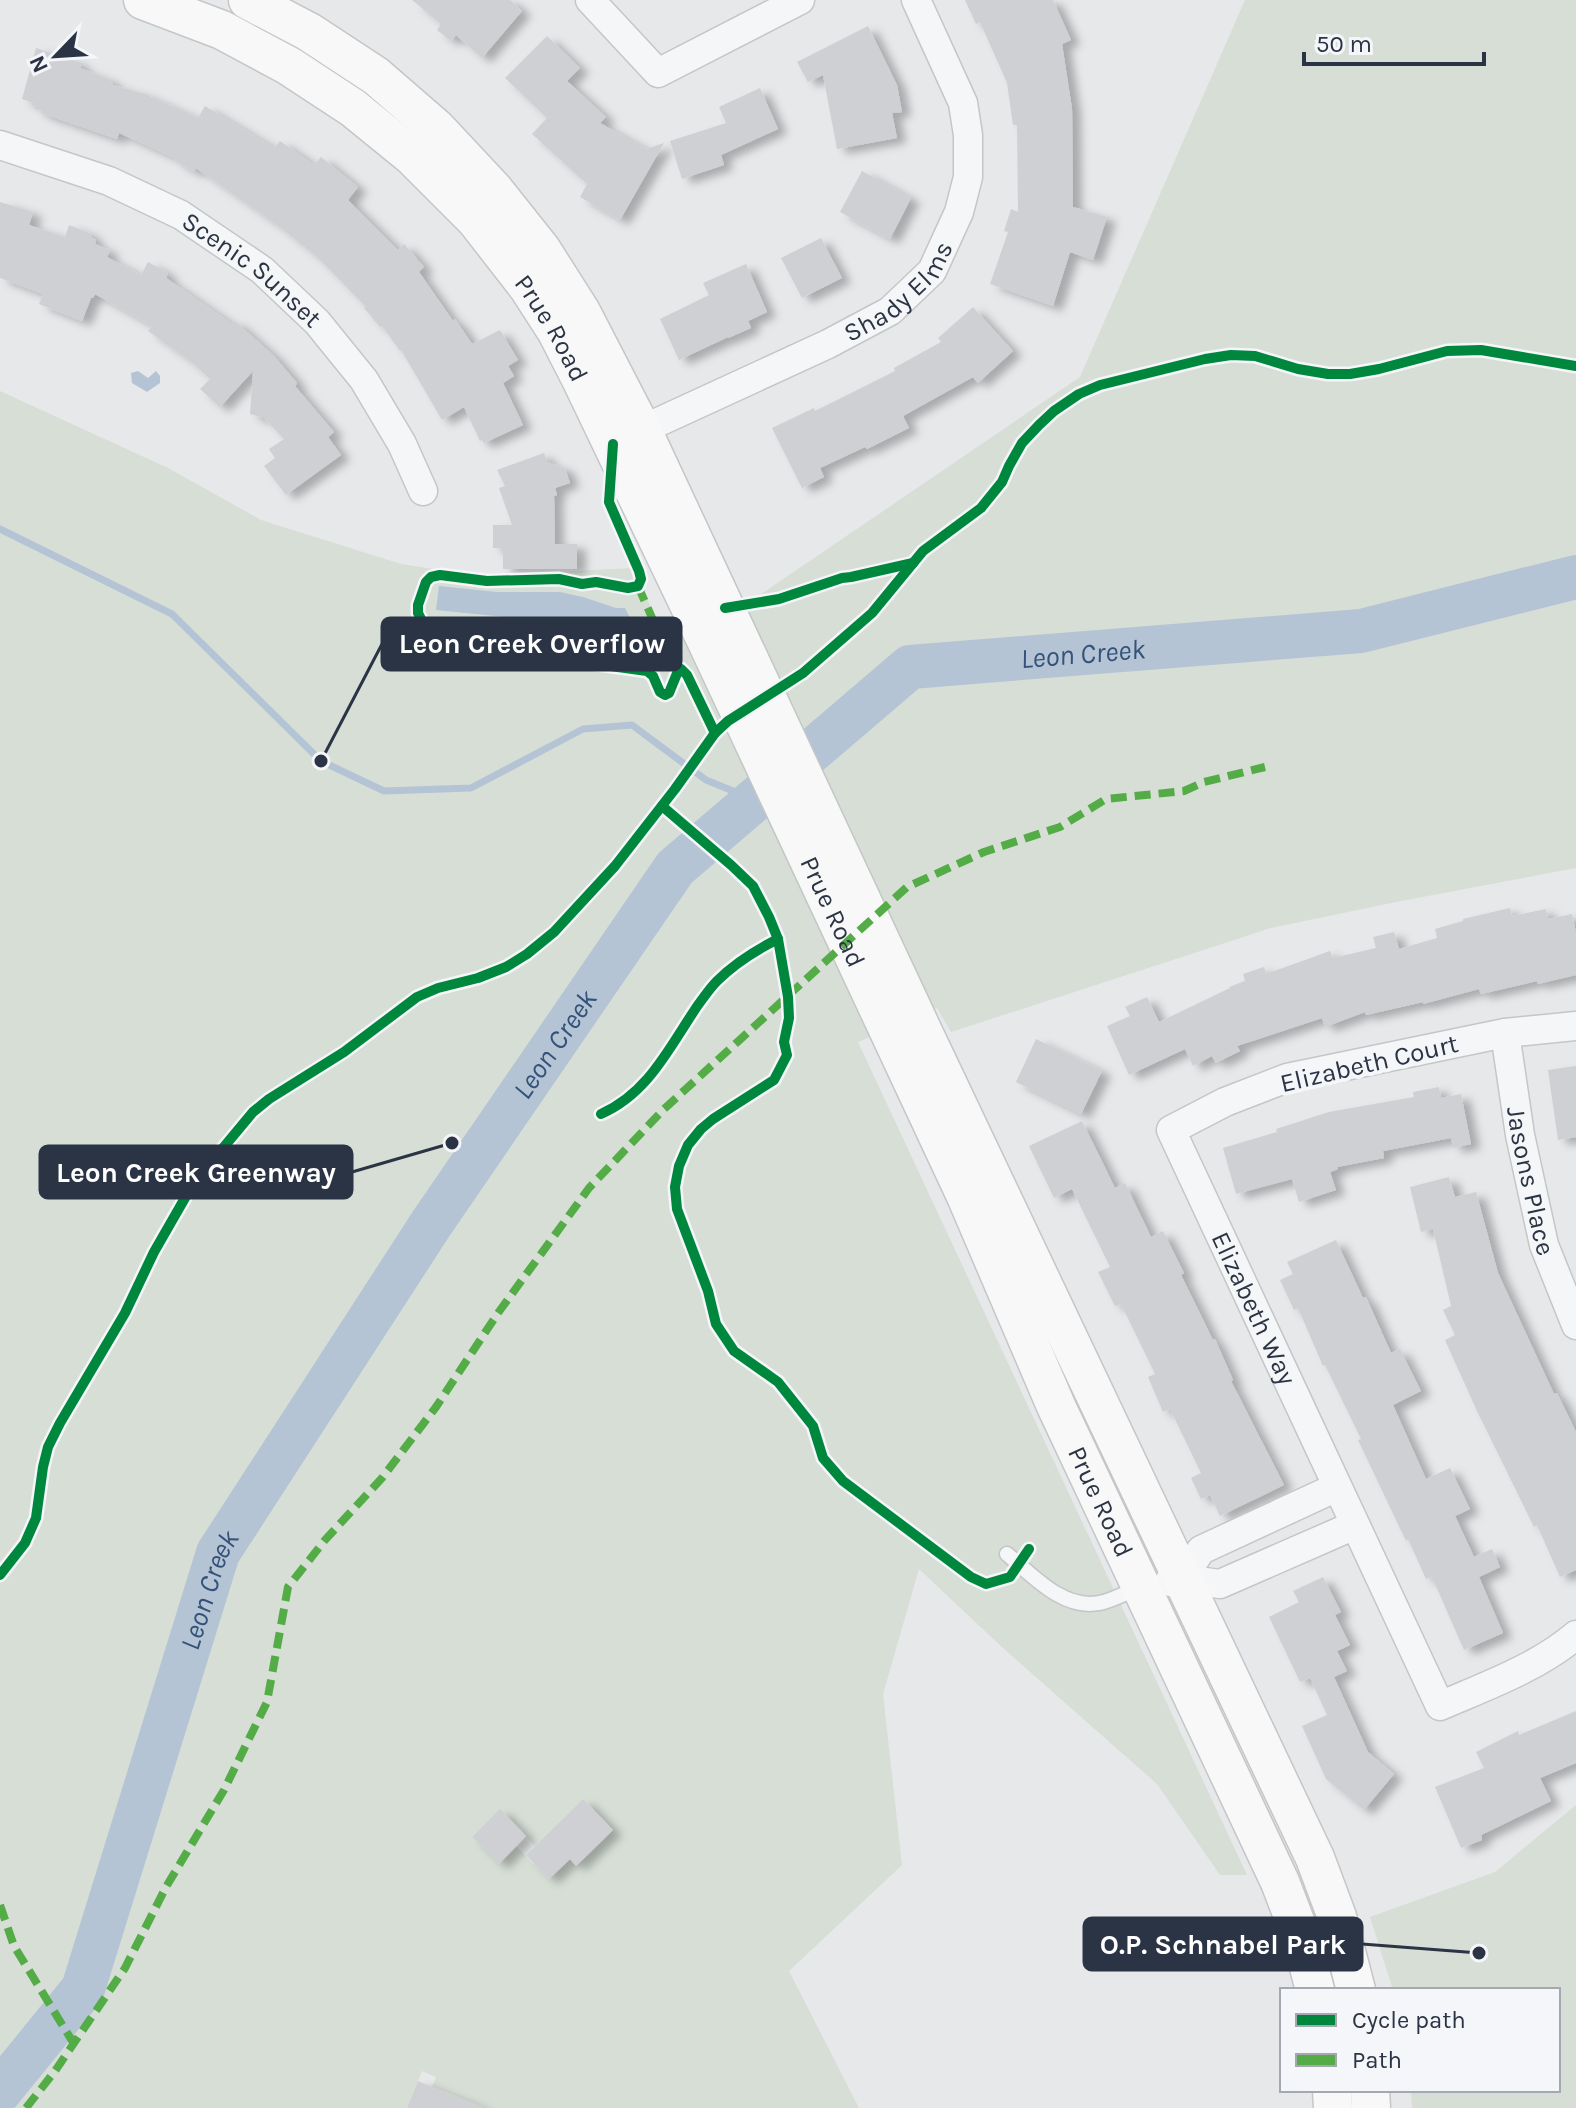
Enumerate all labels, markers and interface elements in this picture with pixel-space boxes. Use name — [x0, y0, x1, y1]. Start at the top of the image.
north arrow — [16, 16, 96, 96]
scale bar — [1304, 16, 1484, 66]
text: 50 m — [1316, 30, 1372, 58]
text: N — [24, 51, 54, 77]
street label: Scenic Sunset — [176, 205, 328, 334]
street label: Shady Elms — [839, 237, 959, 349]
street label: Prue Road — [508, 268, 595, 387]
callout: Leon Creek Overflow — [382, 618, 681, 670]
text: Leon Creek Overflow — [399, 627, 665, 660]
water label: Leon Creek — [1019, 632, 1147, 675]
street label: Prue Road — [793, 851, 872, 972]
water label: Leon Creek — [506, 983, 604, 1105]
street label: Elizabeth Court — [1277, 1028, 1461, 1099]
street label: Jasons Place — [1500, 1104, 1562, 1260]
callout: Leon Creek Greenway — [40, 1146, 352, 1198]
text: Leon Creek Greenway — [56, 1156, 336, 1189]
street label: Elizabeth Way — [1205, 1227, 1303, 1390]
street label: Prue Road — [1061, 1441, 1140, 1562]
water label: Leon Creek — [173, 1523, 246, 1654]
callout: O.P. Schnabel Park — [1084, 1918, 1362, 1970]
text: O.P. Schnabel Park — [1100, 1928, 1347, 1961]
legend — [1280, 1988, 1560, 2092]
text: Cycle path — [1352, 2006, 1466, 2034]
text: Path — [1352, 2046, 1402, 2074]

